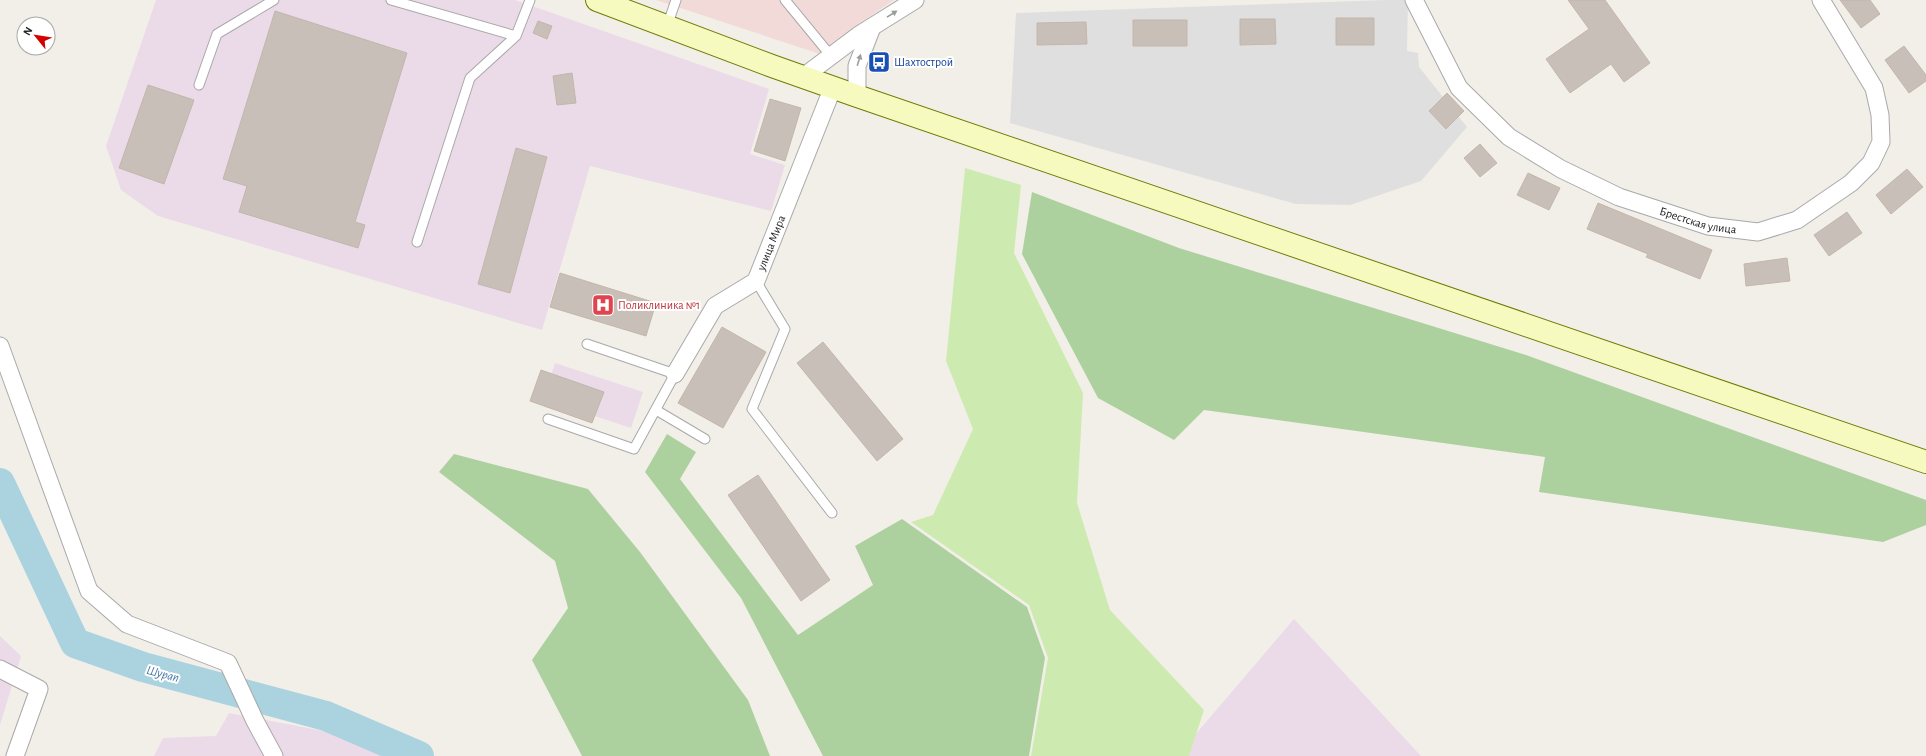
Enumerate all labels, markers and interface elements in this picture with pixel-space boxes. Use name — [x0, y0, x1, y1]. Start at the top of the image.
one-way arrow — [886, 11, 898, 18]
north arrow — [16, 16, 56, 56]
text: N — [21, 25, 34, 37]
bus stop icon: Шахтострой — [866, 49, 892, 75]
one-way arrow — [856, 54, 862, 66]
place label: Шахтострой — [894, 56, 953, 68]
street label: Брестская улица — [1658, 205, 1738, 235]
street label: улица Мира — [754, 213, 788, 273]
hospital icon: Поликлиника №1 — [590, 292, 616, 318]
place label: Поликлиника №1 — [618, 299, 700, 311]
water label: Шурап — [145, 664, 180, 685]

